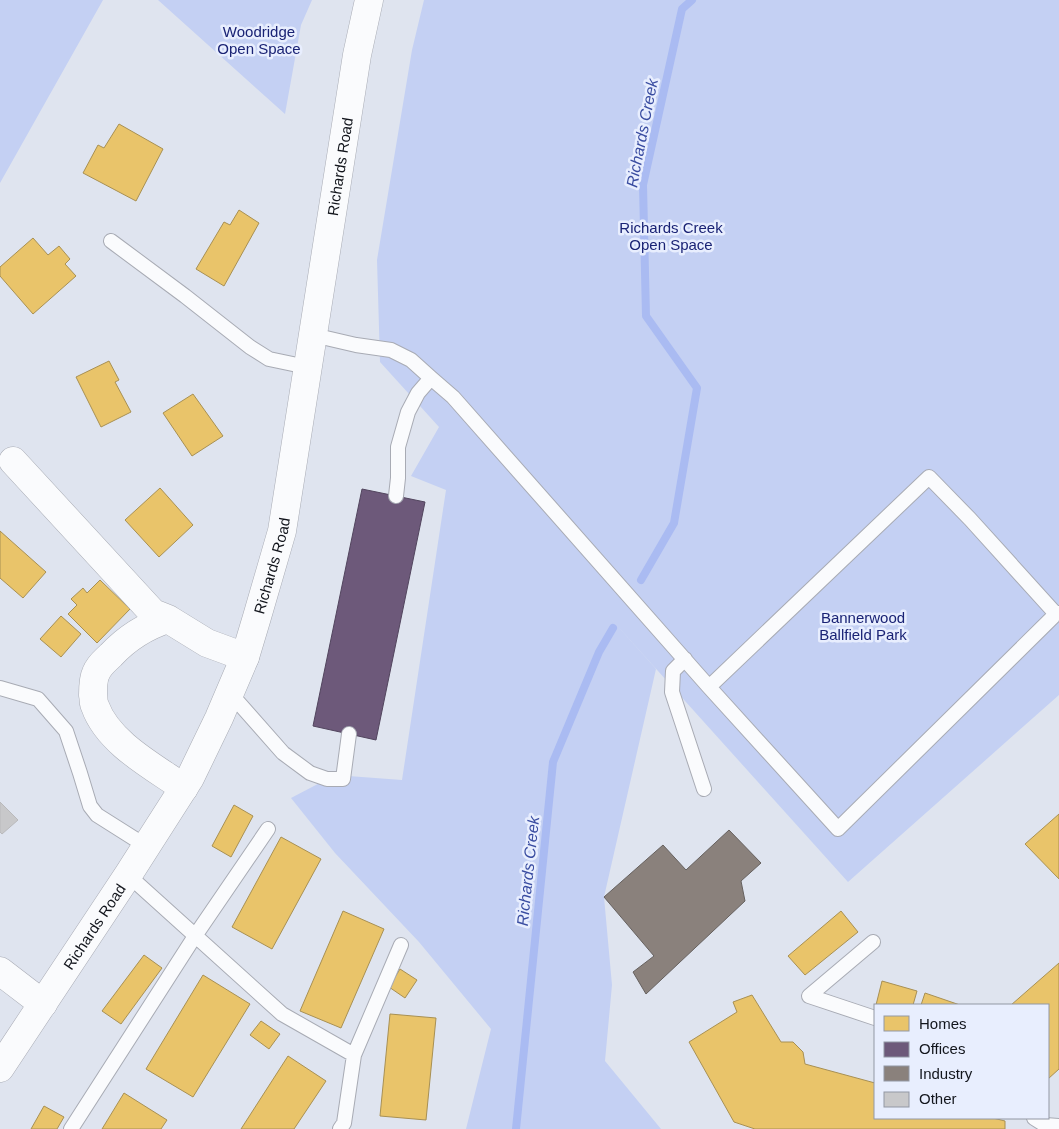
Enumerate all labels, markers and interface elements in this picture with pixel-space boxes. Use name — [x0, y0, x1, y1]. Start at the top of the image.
park label: Woodridge Open Space — [217, 23, 301, 57]
water label: Richards Creek — [623, 76, 661, 189]
street label: Richards Road — [323, 116, 356, 217]
park label: Richards Creek Open Space — [619, 219, 723, 253]
street label: Richards Road — [250, 516, 293, 616]
park label: Bannerwood Ballfield Park — [819, 609, 907, 643]
water label: Richards Creek — [514, 814, 542, 927]
street label: Richards Road — [59, 880, 128, 972]
legend — [874, 1004, 1049, 1119]
text: Homes — [919, 1015, 967, 1032]
text: Offices — [919, 1040, 965, 1057]
text: Industry — [919, 1065, 973, 1082]
text: Other — [919, 1090, 957, 1107]

